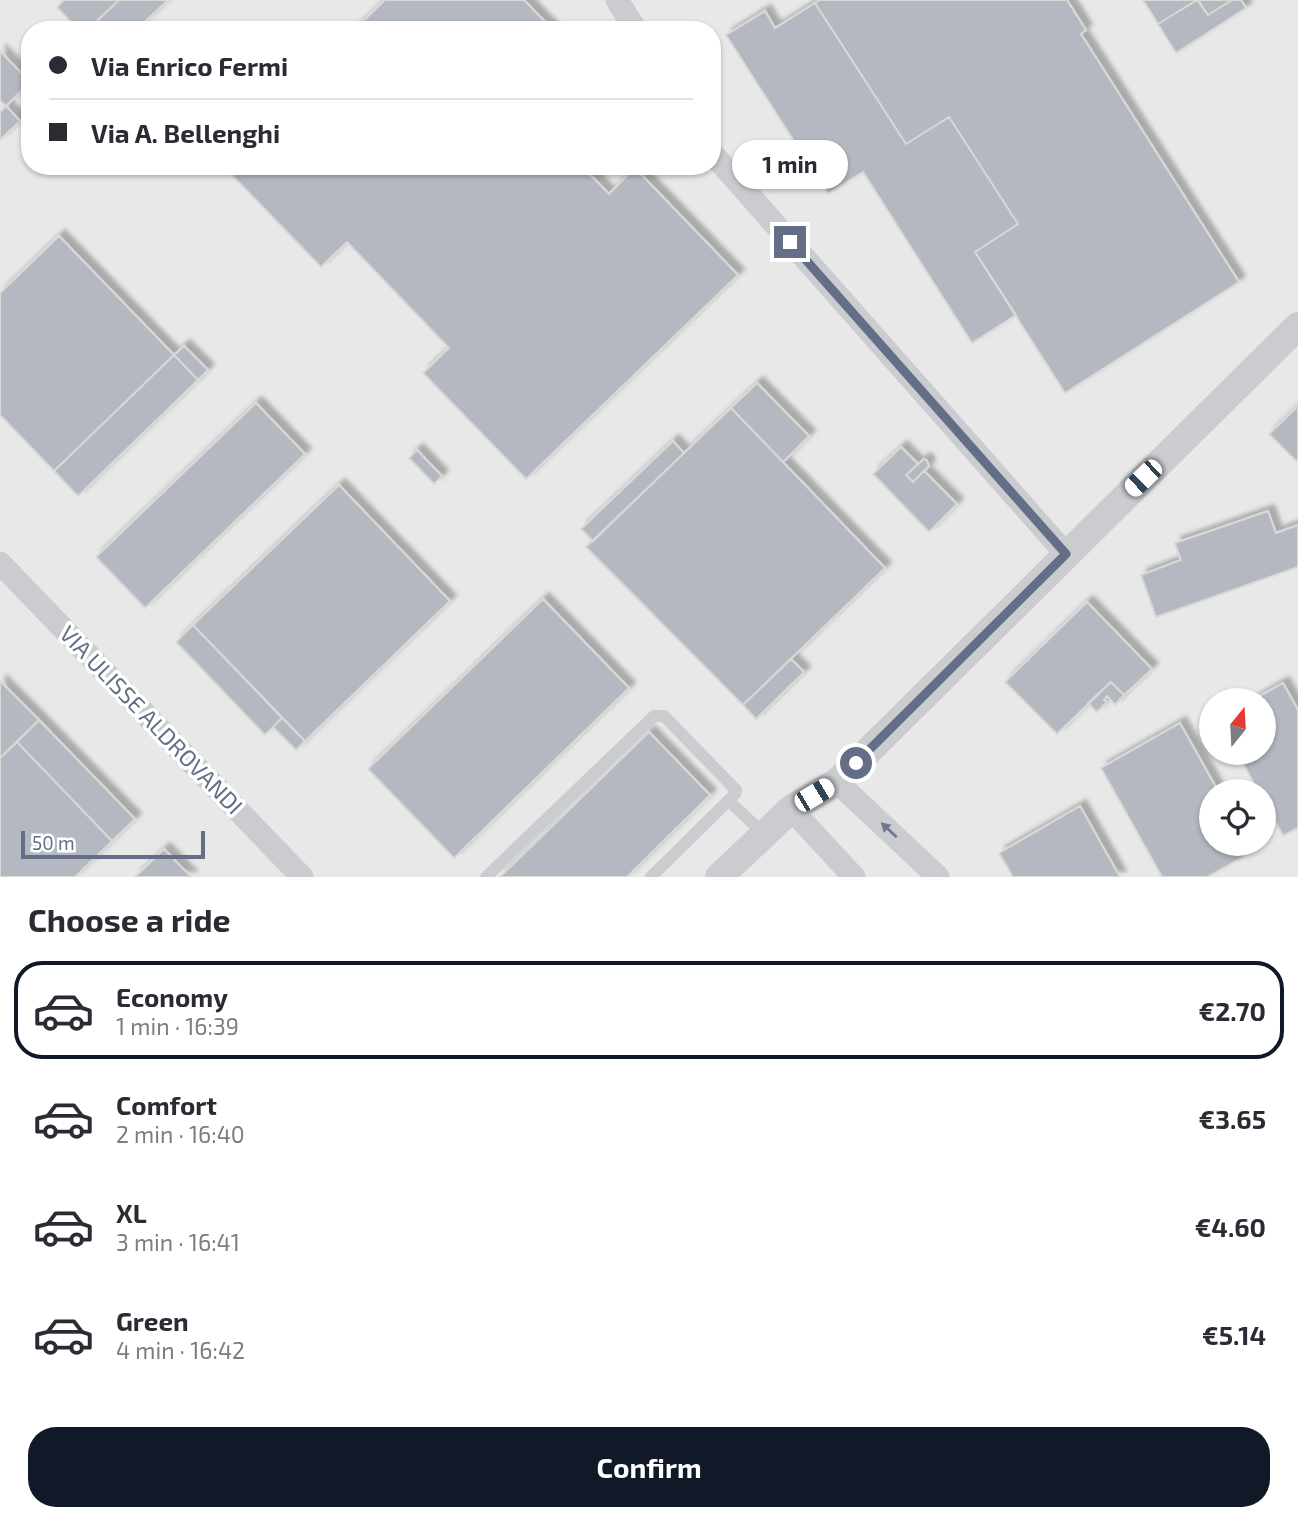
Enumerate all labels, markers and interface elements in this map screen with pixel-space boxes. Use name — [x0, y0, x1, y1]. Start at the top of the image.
text: Via Enrico Fermi — [91, 50, 288, 81]
text: Via A. Bellenghi — [91, 117, 280, 148]
callout: 1 min — [732, 140, 848, 190]
text: 1 min — [762, 150, 818, 178]
route end — [774, 226, 806, 258]
car — [1121, 456, 1166, 500]
street label: VIA ULISSE ALDROVANDI — [54, 619, 249, 819]
north arrow — [1199, 688, 1276, 765]
map controls — [1199, 688, 1276, 856]
route start — [840, 747, 872, 779]
car — [791, 775, 838, 815]
button: locate — [1199, 779, 1276, 856]
one-way arrow — [881, 823, 898, 839]
scale bar — [21, 828, 205, 860]
text: 50 m — [32, 831, 75, 854]
text: Choose a ride — [28, 900, 231, 938]
icon: car — [32, 979, 95, 1042]
text: Economy — [116, 981, 228, 1012]
text: €2.70 — [1199, 995, 1266, 1026]
text: 1 min · 16:39 — [116, 1012, 239, 1040]
icon: car — [32, 1087, 95, 1150]
text: Comfort — [116, 1089, 217, 1120]
text: €3.65 — [1199, 1103, 1266, 1134]
text: 2 min · 16:40 — [116, 1120, 245, 1148]
icon: car — [32, 1195, 95, 1258]
text: XL — [116, 1197, 147, 1228]
text: €4.60 — [1195, 1211, 1266, 1242]
text: 3 min · 16:41 — [116, 1228, 240, 1256]
icon: car — [32, 1303, 95, 1366]
text: Green — [116, 1305, 189, 1336]
text: €5.14 — [1202, 1319, 1266, 1350]
text: 4 min · 16:42 — [116, 1336, 245, 1364]
button: Confirm — [28, 1427, 1270, 1507]

